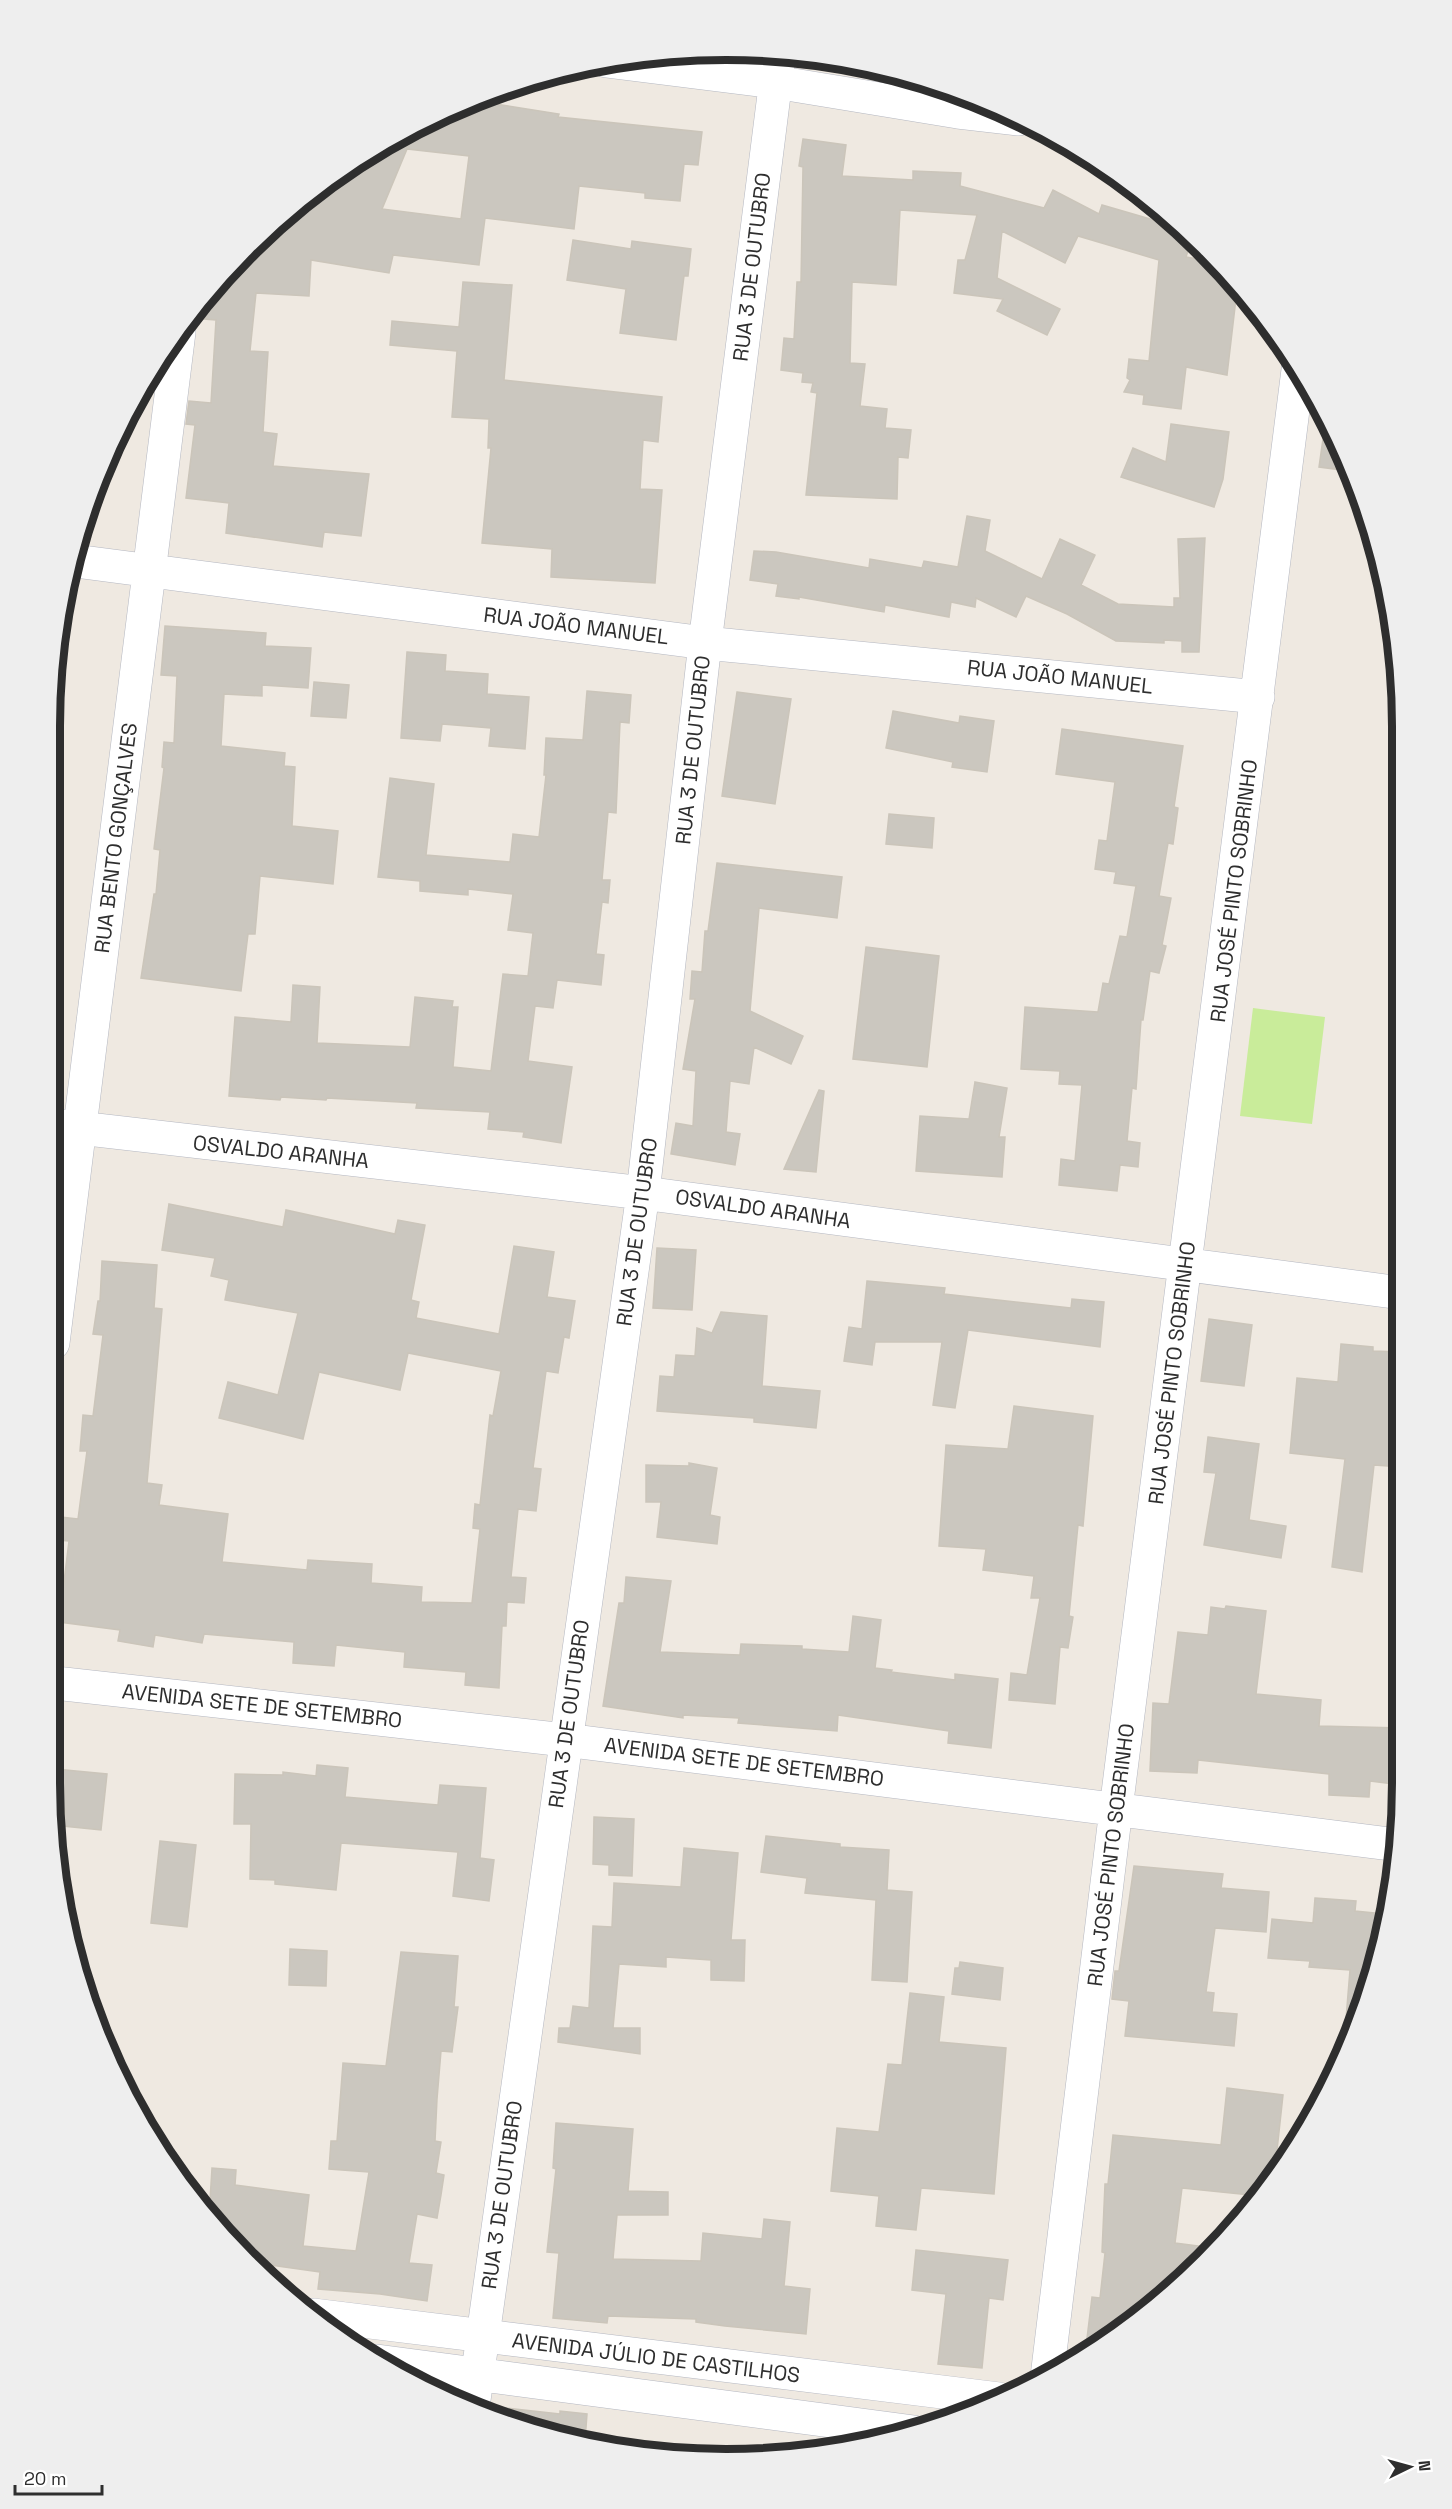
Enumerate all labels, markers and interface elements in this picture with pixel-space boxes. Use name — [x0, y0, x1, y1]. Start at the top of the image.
street label: RUA 3 DE OUTUBRO — [727, 171, 776, 363]
street label: RUA JOÃO MANUEL — [482, 601, 670, 650]
street label: RUA JOÃO MANUEL — [966, 653, 1154, 700]
street label: RUA 3 DE OUTUBRO — [669, 654, 716, 846]
street label: RUA BENTO GONÇALVES — [88, 721, 143, 955]
street label: RUA JOSÉ PINTO SOBRINHO — [1204, 758, 1263, 1024]
street label: OSVALDO ARANHA — [192, 1129, 370, 1174]
street label: RUA 3 DE OUTUBRO — [610, 1136, 663, 1328]
street label: OSVALDO ARANHA — [674, 1183, 853, 1234]
street label: RUA JOSÉ PINTO SOBRINHO — [1142, 1240, 1201, 1506]
street label: RUA 3 DE OUTUBRO — [542, 1618, 595, 1810]
street label: AVENIDA SETE DE SETEMBRO — [121, 1677, 404, 1734]
street label: RUA JOSÉ PINTO SOBRINHO — [1081, 1722, 1140, 1988]
street label: AVENIDA SETE DE SETEMBRO — [603, 1731, 886, 1792]
street label: RUA 3 DE OUTUBRO — [475, 2099, 528, 2291]
street label: AVENIDA JÚLIO DE CASTILHOS — [510, 2326, 802, 2389]
north arrow — [1380, 2437, 1440, 2497]
scale bar — [15, 2458, 102, 2496]
text: N — [1414, 2459, 1435, 2472]
text: 20 m — [24, 2467, 67, 2490]

